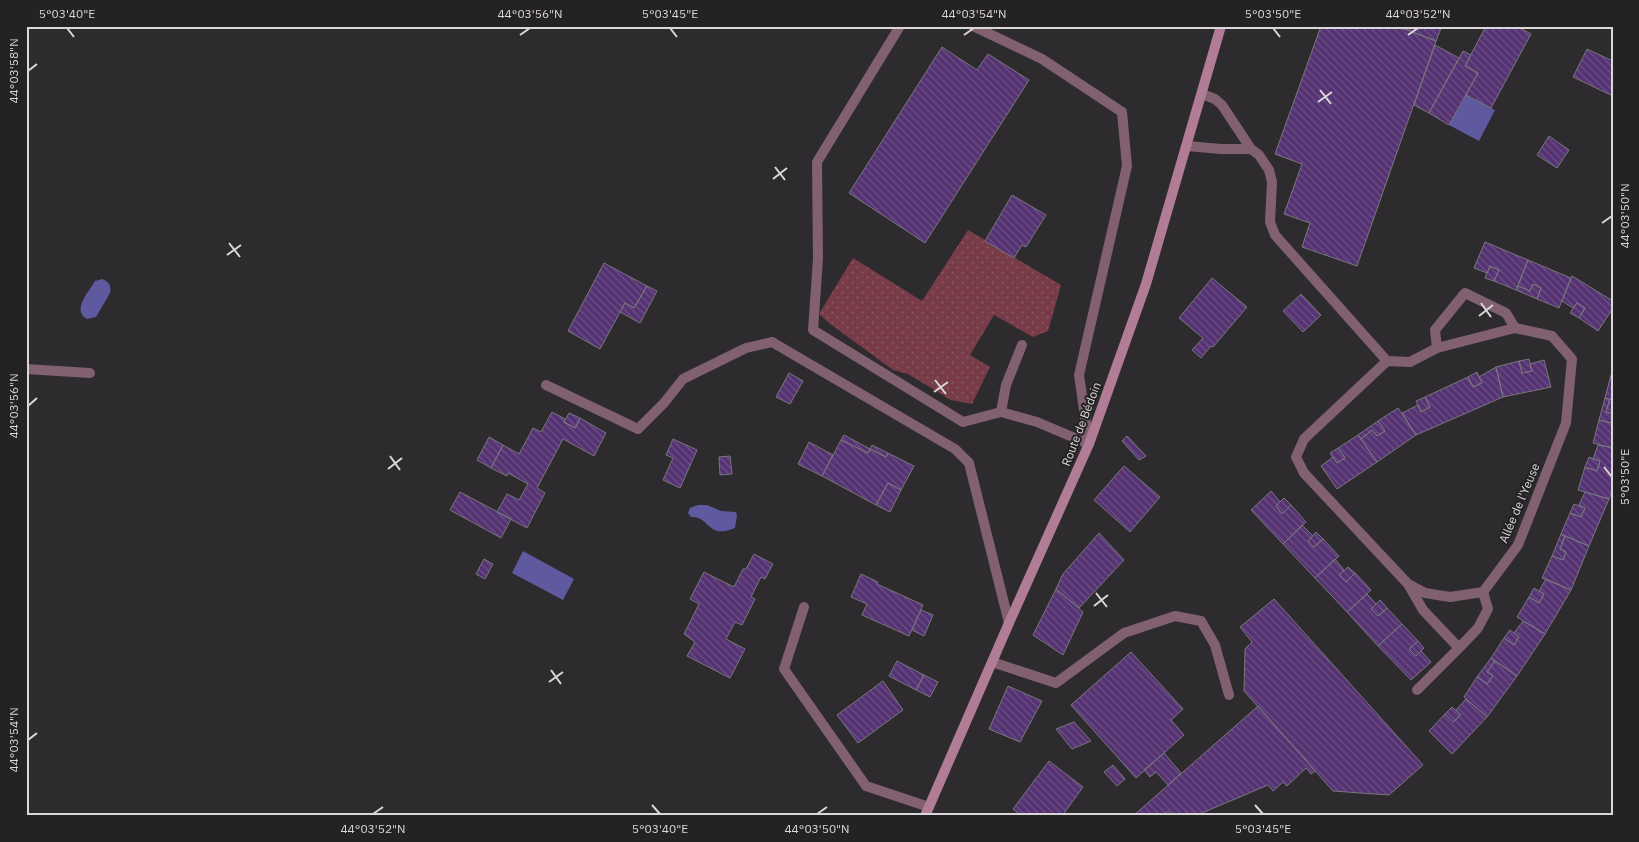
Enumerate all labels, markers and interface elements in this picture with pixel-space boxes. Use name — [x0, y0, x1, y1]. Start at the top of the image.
text: 5°03'40"E — [39, 6, 95, 21]
text: 44°03'56"N — [497, 6, 563, 21]
text: 5°03'45"E — [642, 6, 698, 21]
text: 44°03'54"N — [941, 6, 1007, 21]
text: 5°03'50"E — [1245, 6, 1301, 21]
text: 44°03'52"N — [1385, 6, 1451, 21]
text: 44°03'58"N — [6, 38, 21, 104]
text: 44°03'50"N — [1617, 183, 1632, 249]
text: 44°03'56"N — [6, 373, 21, 439]
street label: Route de Bédoin — [1058, 380, 1104, 468]
text: 5°03'50"E — [1617, 449, 1632, 505]
street label: Allée de l'Yeuse — [1495, 460, 1543, 545]
text: 44°03'54"N — [6, 707, 21, 773]
text: 44°03'52"N — [340, 821, 406, 836]
text: 5°03'40"E — [632, 821, 688, 836]
text: 44°03'50"N — [784, 821, 850, 836]
text: 5°03'45"E — [1235, 821, 1291, 836]

